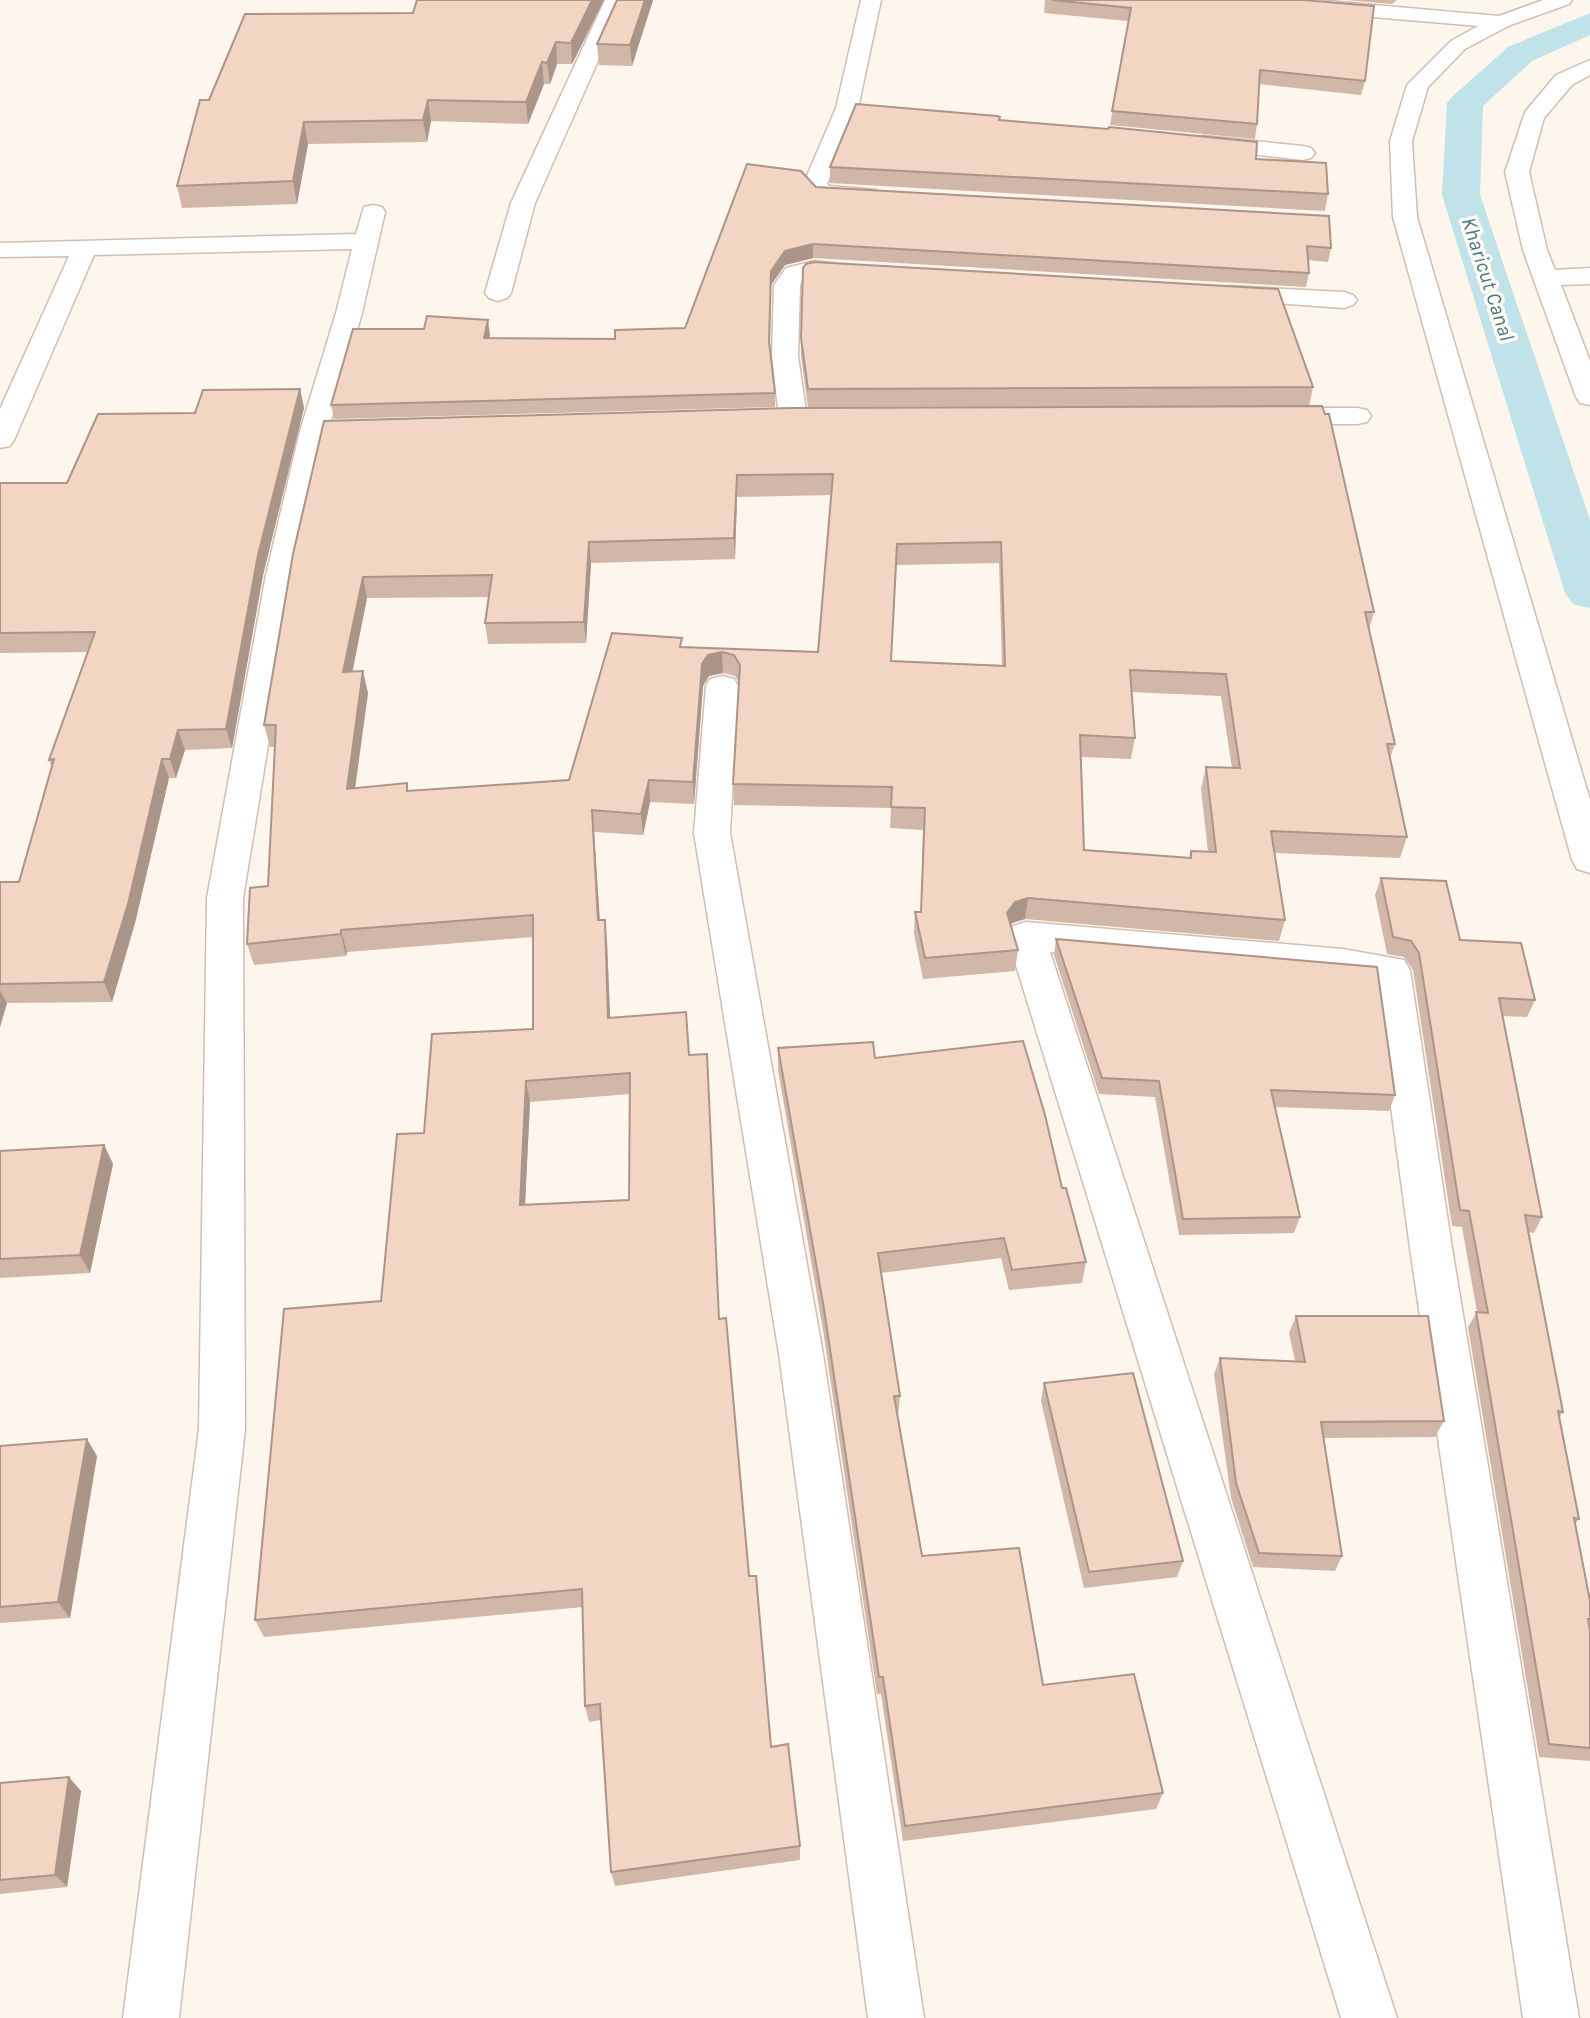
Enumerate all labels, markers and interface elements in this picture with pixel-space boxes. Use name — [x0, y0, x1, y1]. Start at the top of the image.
water label: Kharicut Canal — [1457, 214, 1519, 344]

